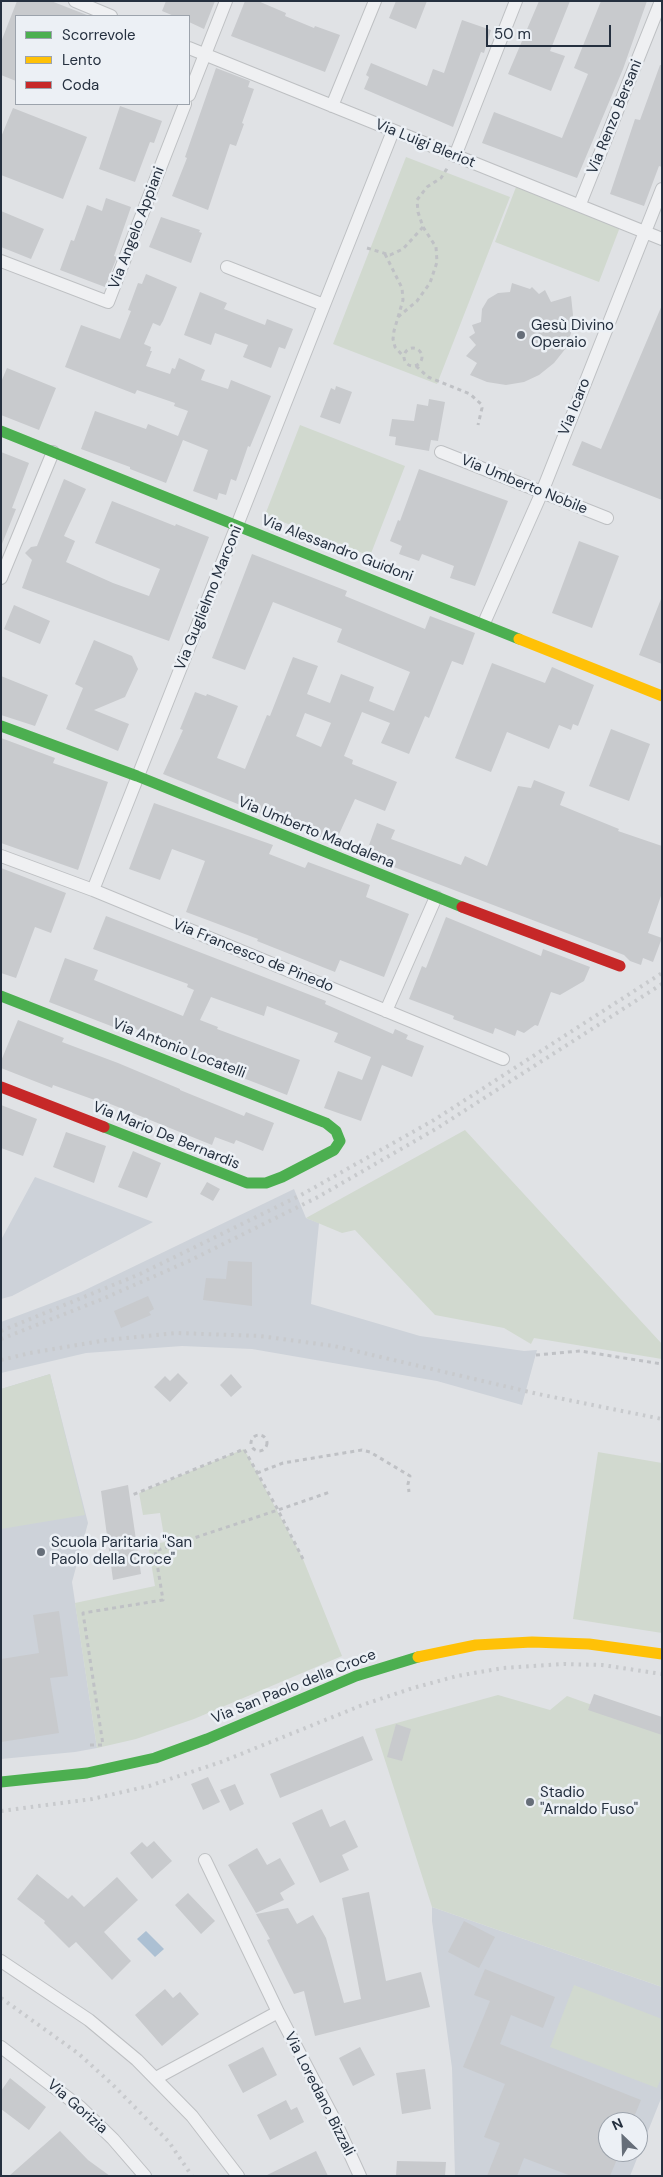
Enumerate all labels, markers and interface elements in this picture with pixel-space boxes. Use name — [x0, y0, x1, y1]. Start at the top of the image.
legend — [15, 15, 190, 105]
scale bar — [488, 15, 613, 47]
text: 50 m — [494, 24, 531, 44]
text: Scorrevole — [62, 25, 136, 45]
text: Lento — [62, 50, 101, 70]
street label: Via Renzo Bersani — [584, 57, 646, 177]
text: Coda — [62, 75, 99, 95]
street label: Via Luigi Bleriot — [372, 116, 478, 172]
street label: Via Angelo Appiani — [105, 164, 169, 292]
place label: Gesù Divino Operaio — [531, 317, 614, 352]
marker: Gesù Divino Operaio — [515, 329, 527, 341]
street label: Via Icaro — [555, 376, 595, 438]
street label: Via Umberto Nobile — [458, 451, 590, 519]
street label: Via Alessandro Guidoni — [259, 512, 415, 586]
street label: Via Guglielmo Marconi — [172, 523, 246, 673]
street label: Via Umberto Maddalena — [235, 793, 397, 873]
street label: Via Francesco de Pinedo — [170, 915, 336, 997]
street label: Via Antonio Locatelli — [110, 1015, 248, 1083]
street label: Via Mario De Bernardis — [90, 1098, 242, 1174]
place label: Scuola Paritaria "San Paolo della Croce" — [51, 1534, 192, 1569]
marker: Scuola Paritaria "San Paolo della Croce" — [35, 1546, 47, 1558]
street label: Via San Paolo della Croce — [209, 1646, 379, 1728]
place label: Stadio "Arnaldo Fuso" — [540, 1784, 638, 1819]
marker: Stadio "Arnaldo Fuso" — [524, 1796, 536, 1808]
street label: Via Loredano Bizzali — [280, 2029, 358, 2159]
street label: Via Gorizia — [43, 2076, 111, 2138]
north arrow — [598, 2112, 648, 2162]
text: N — [609, 2114, 626, 2135]

